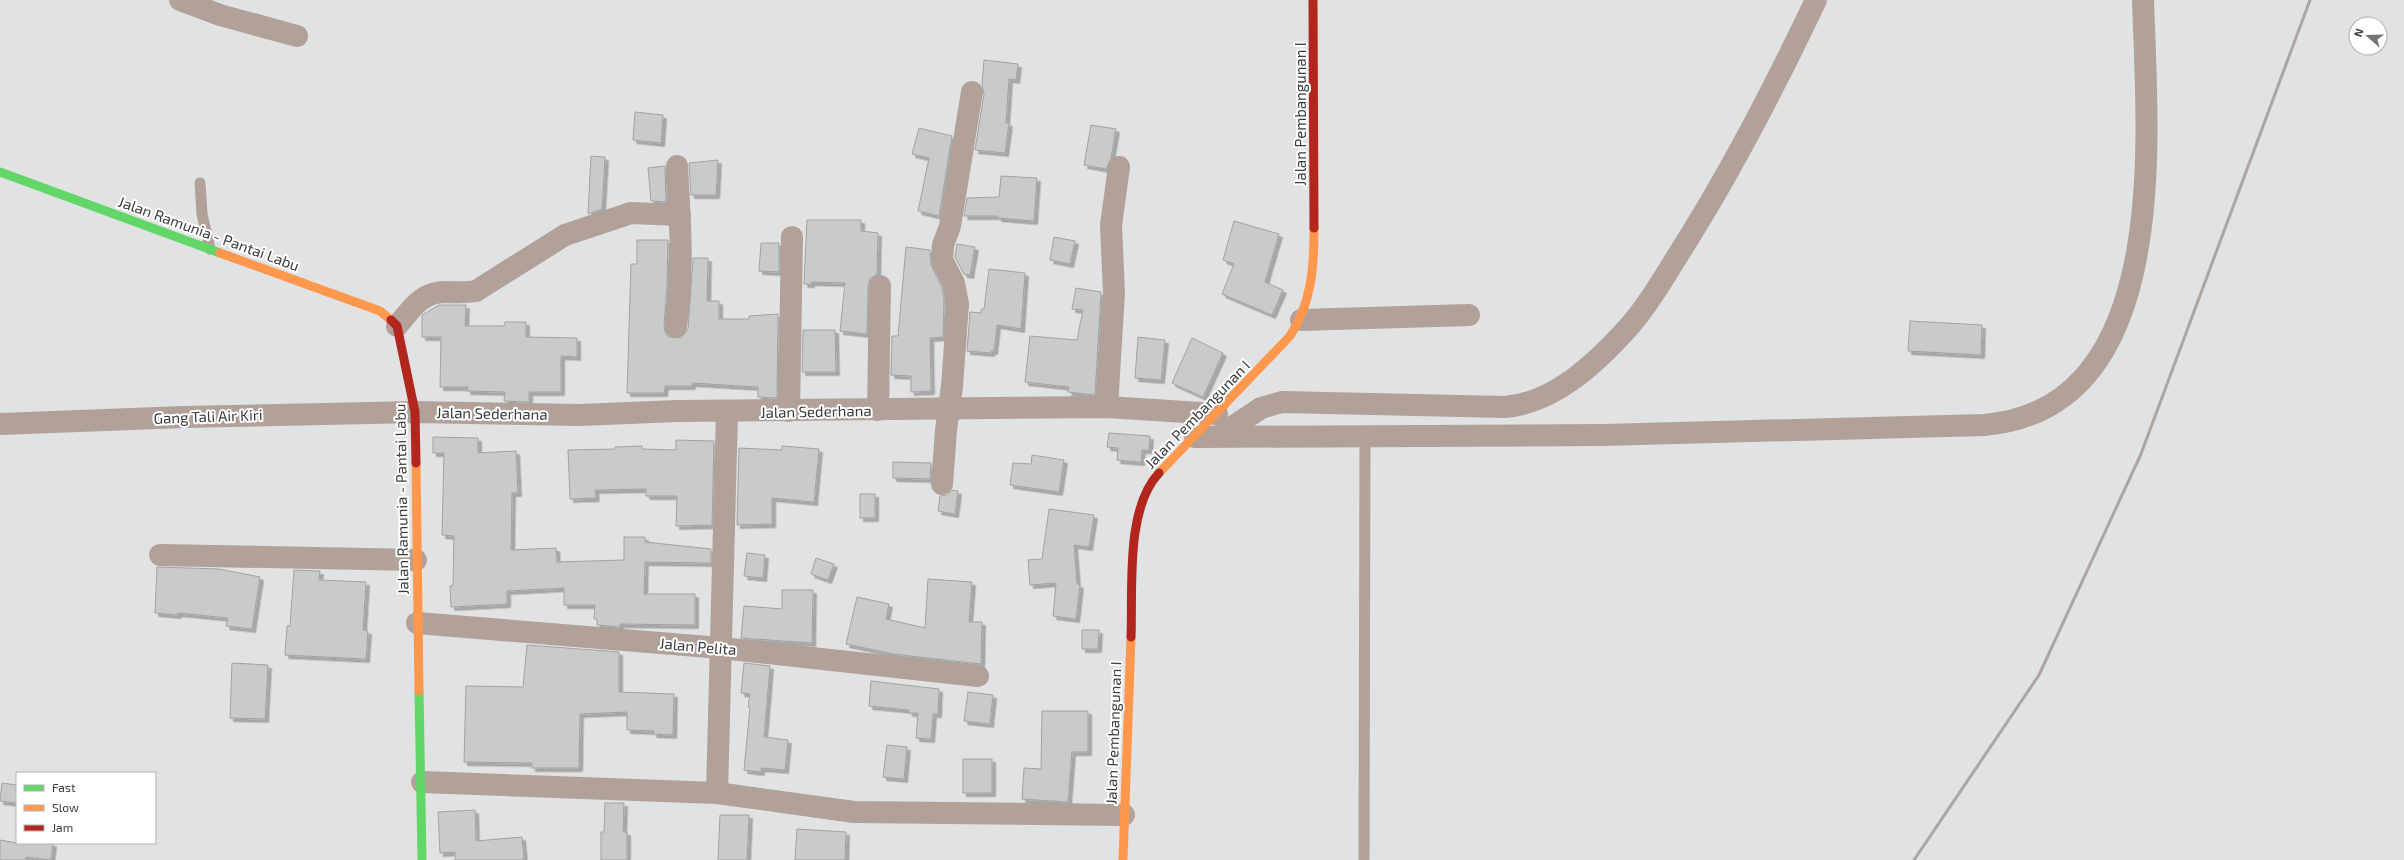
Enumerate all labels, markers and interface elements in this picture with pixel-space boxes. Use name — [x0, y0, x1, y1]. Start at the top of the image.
north arrow — [2348, 16, 2388, 56]
text: N — [2351, 26, 2366, 38]
street label: Jalan Pembangunan I — [1291, 42, 1309, 186]
street label: Jalan Ramunia - Pantai Labu — [116, 192, 302, 274]
street label: Jalan Pembangunan I — [1141, 356, 1253, 472]
street label: Jalan Sederhana — [760, 401, 872, 421]
street label: Jalan Ramunia - Pantai Labu — [390, 403, 412, 595]
street label: Jalan Sederhana — [436, 403, 548, 423]
street label: Gang Tali Air Kiri — [153, 405, 263, 427]
street label: Jalan Pelita — [659, 634, 737, 658]
street label: Jalan Pembangunan I — [1102, 661, 1124, 805]
legend — [16, 772, 156, 844]
text: Fast — [52, 780, 76, 794]
text: Slow — [52, 800, 79, 814]
text: Jam — [52, 820, 73, 834]

